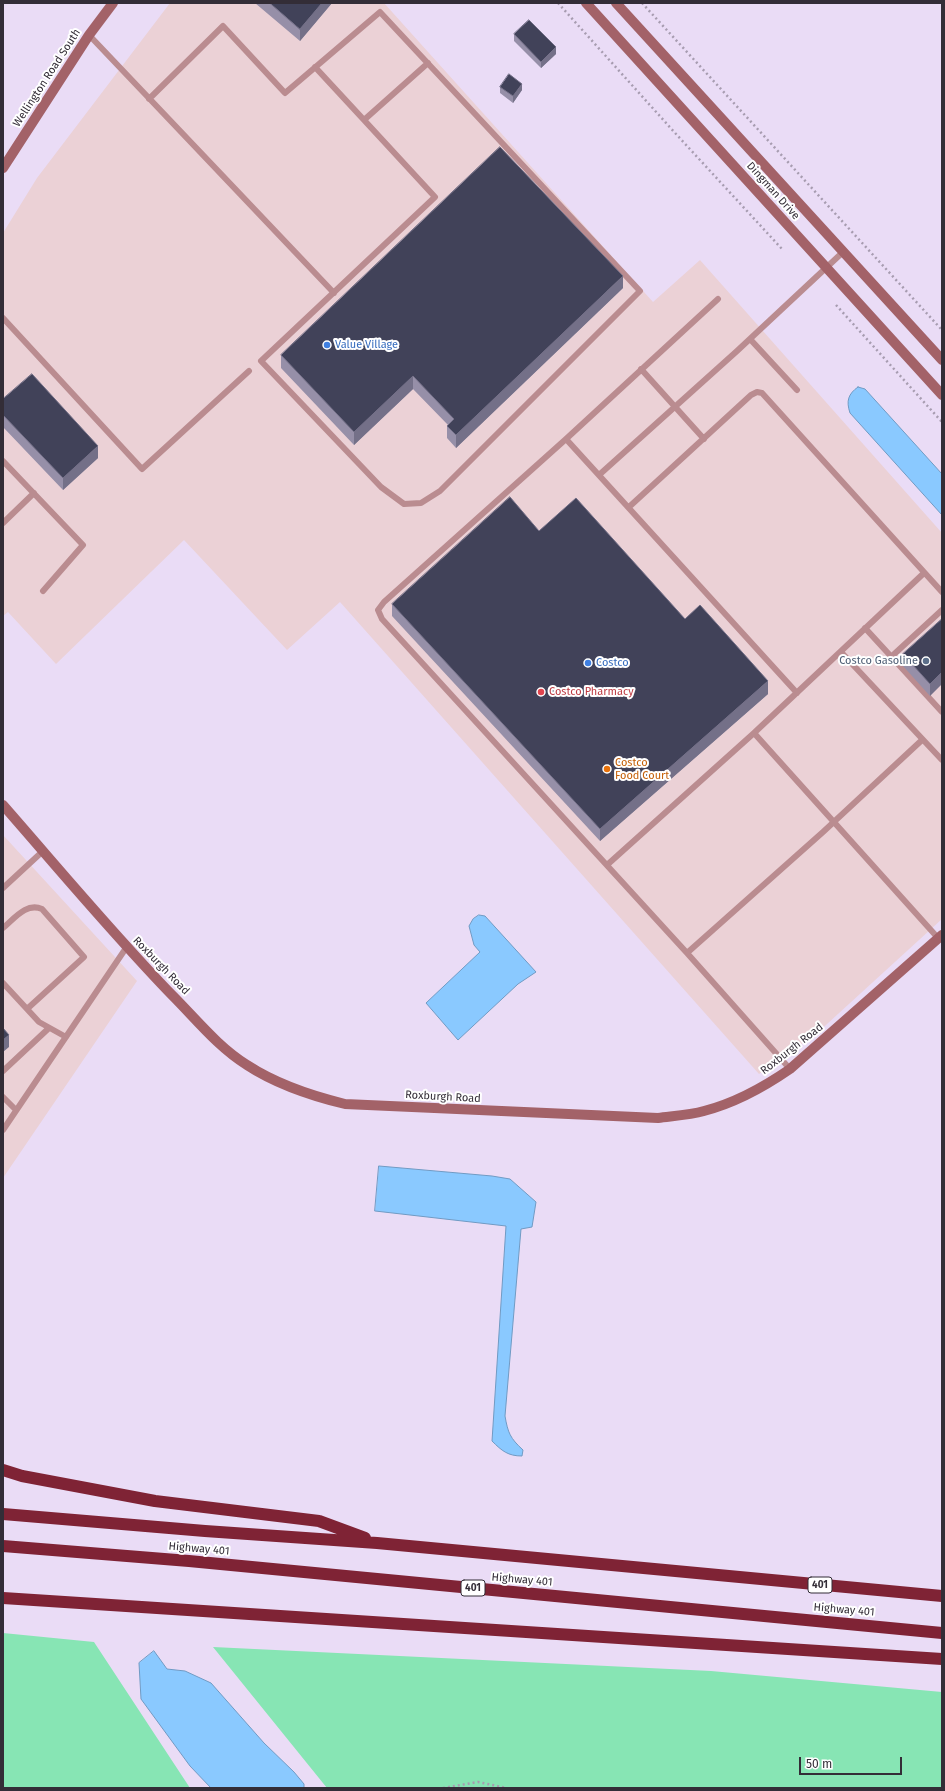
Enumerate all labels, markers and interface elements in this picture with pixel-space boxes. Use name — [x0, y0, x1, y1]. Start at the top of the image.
street label: Wellington Road South — [10, 27, 84, 129]
street label: Dingman Drive — [744, 159, 802, 223]
place label: Value Village — [335, 338, 398, 352]
marker: Value Village — [322, 340, 332, 350]
place label: Costco Gasoline — [839, 654, 918, 668]
place label: Costco — [596, 656, 629, 670]
marker: Costco Gasoline — [921, 656, 931, 666]
marker: Costco — [583, 658, 593, 668]
place label: Costco Pharmacy — [549, 685, 634, 699]
marker: Costco Pharmacy — [536, 687, 546, 697]
place label: Costco Food Court — [615, 756, 669, 782]
marker: Costco Food Court — [602, 764, 612, 774]
street label: Roxburgh Road — [130, 934, 192, 998]
street label: Roxburgh Road — [758, 1021, 826, 1077]
street label: Roxburgh Road — [405, 1088, 481, 1106]
street label: Highway 401 — [168, 1540, 230, 1558]
street label: Highway 401 — [491, 1571, 553, 1589]
road number: 401 — [808, 1577, 832, 1593]
road number: 401 — [461, 1580, 485, 1596]
street label: Highway 401 — [813, 1601, 875, 1619]
scale bar — [801, 1749, 904, 1775]
text: 50 m — [806, 1757, 832, 1771]

